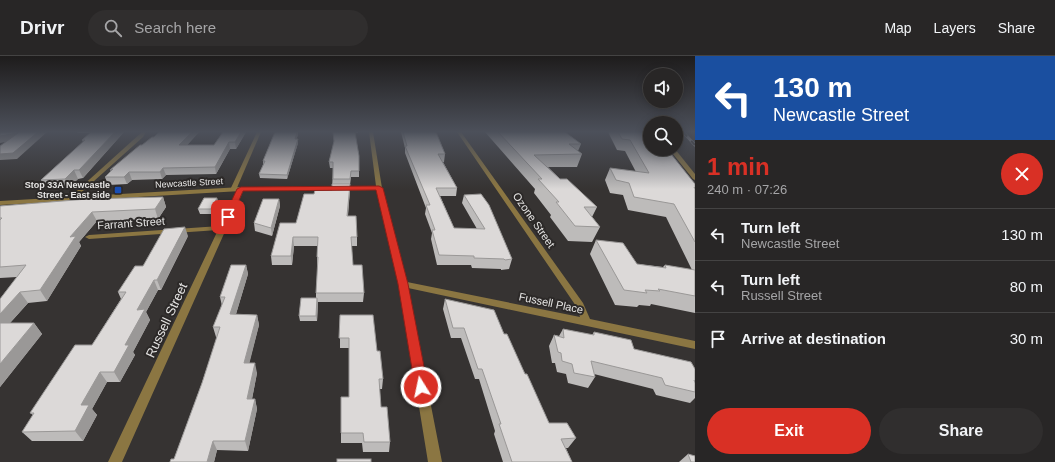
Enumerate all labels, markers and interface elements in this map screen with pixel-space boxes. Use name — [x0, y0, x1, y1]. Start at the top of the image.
search box — [88, 10, 368, 46]
text: Drivr — [20, 17, 64, 38]
icon: search — [102, 17, 124, 39]
text: Search here — [134, 19, 216, 36]
text: Map — [884, 20, 912, 36]
text: Layers — [934, 20, 976, 36]
text: Share — [998, 20, 1035, 36]
map controls — [643, 68, 683, 156]
button: sound — [643, 68, 683, 108]
icon: left — [707, 72, 759, 124]
text: 130 m — [773, 72, 852, 103]
text: Newcastle Street — [773, 105, 909, 125]
button: search — [643, 116, 683, 156]
text: 1 min — [707, 153, 770, 180]
button: close — [1001, 153, 1043, 195]
street label: Newcastle Street — [155, 176, 224, 190]
place label: Stop 33A Newcastle Street - East side — [25, 180, 110, 200]
text: 240 m · 07:26 — [707, 182, 787, 197]
marker: Stop 33A Newcastle Street - East side — [113, 185, 123, 195]
street label: Ozone Street — [510, 190, 558, 250]
pin — [211, 200, 245, 234]
icon: arrive — [217, 206, 239, 228]
street label: Farrant Street — [97, 215, 165, 231]
text: Turn left — [741, 219, 800, 236]
icon: left — [707, 224, 729, 246]
text: 130 m — [1001, 226, 1043, 243]
text: Newcastle Street — [741, 236, 839, 251]
text: Turn left — [741, 271, 800, 288]
icon: left — [707, 276, 729, 298]
text: 80 m — [1010, 278, 1043, 295]
street label: Russell Street — [143, 280, 191, 360]
text: Russell Street — [741, 288, 822, 303]
street label: Fussell Place — [518, 290, 584, 316]
icon: arrive — [707, 328, 729, 350]
text: Arrive at destination — [741, 330, 886, 347]
text: 30 m — [1010, 330, 1043, 347]
position arrow — [400, 366, 442, 408]
button: Exit — [707, 408, 871, 454]
button: Share — [879, 408, 1043, 454]

